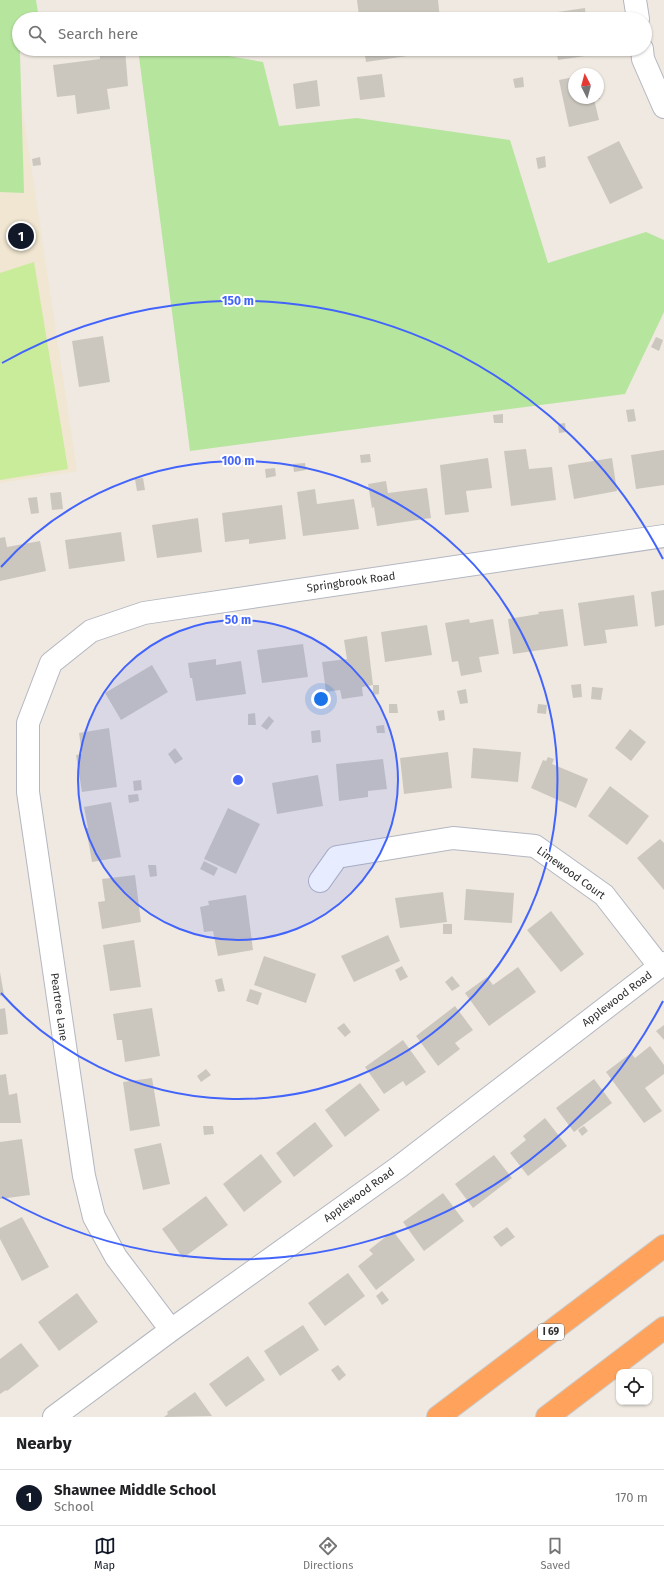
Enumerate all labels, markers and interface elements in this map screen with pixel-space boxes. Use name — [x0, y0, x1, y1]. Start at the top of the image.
search box — [12, 12, 652, 56]
icon: search — [26, 23, 48, 45]
text: Search here — [58, 25, 138, 43]
north arrow — [568, 68, 604, 104]
pin: 1 — [8, 221, 34, 251]
text: 150 m — [222, 294, 254, 308]
text: 100 m — [222, 454, 254, 468]
street label: Springbrook Road — [306, 569, 396, 595]
text: 50 m — [225, 613, 251, 627]
your location — [311, 689, 331, 709]
centre of rings — [231, 773, 245, 787]
street label: Limewood Court — [534, 844, 608, 902]
street label: Applewood Road — [579, 968, 655, 1030]
street label: Peartree Lane — [48, 972, 70, 1042]
street label: Applewood Road — [321, 1165, 397, 1225]
road number: I 69 — [538, 1324, 564, 1340]
map controls — [616, 1369, 652, 1405]
button: locate — [616, 1369, 652, 1405]
text: Nearby — [16, 1433, 71, 1454]
text: Shawnee Middle School — [54, 1481, 216, 1499]
text: 1 — [26, 1490, 32, 1505]
text: 170 m — [615, 1490, 648, 1505]
text: School — [54, 1499, 94, 1514]
tab: Map — [94, 1535, 116, 1572]
tab: Directions — [303, 1535, 353, 1572]
tab: Saved — [541, 1535, 570, 1572]

